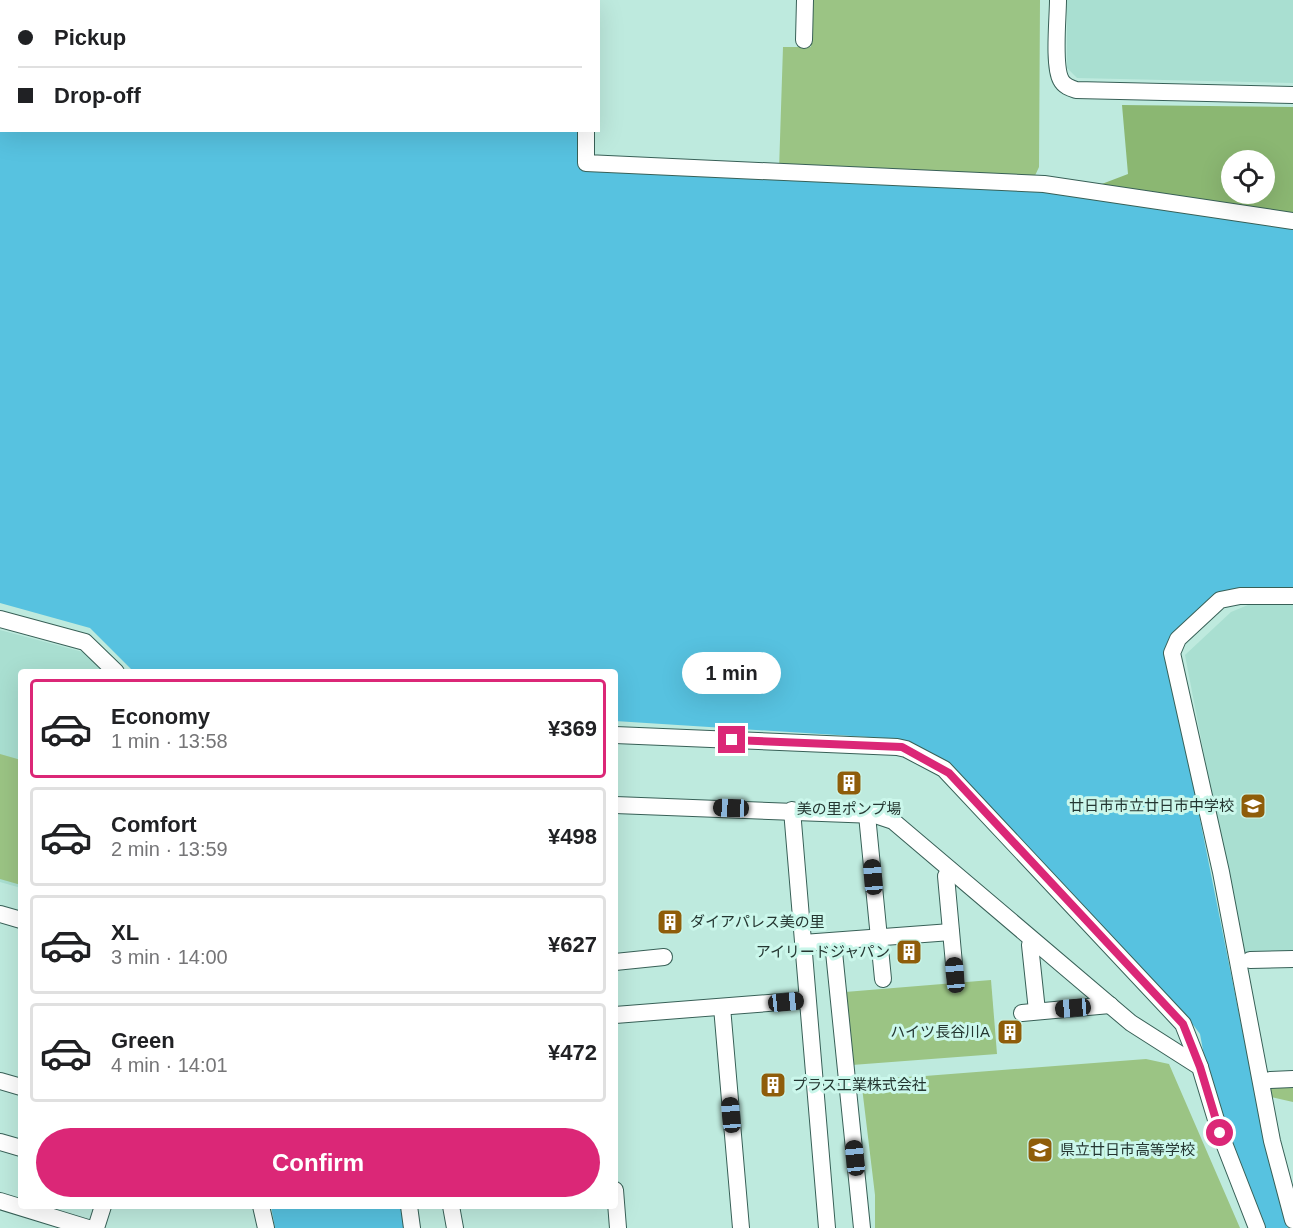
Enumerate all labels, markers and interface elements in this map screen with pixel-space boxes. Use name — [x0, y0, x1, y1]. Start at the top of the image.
text: Pickup — [54, 25, 126, 50]
text: Drop-off — [54, 83, 141, 108]
map controls — [1221, 150, 1275, 204]
button: locate — [1221, 150, 1275, 204]
callout: 1 min — [682, 653, 782, 695]
text: 1 min — [705, 662, 758, 684]
icon: car — [39, 702, 93, 756]
text: Economy — [111, 704, 210, 729]
text: ¥369 — [548, 716, 597, 741]
route end — [718, 726, 745, 753]
text: 1 min · 13:58 — [111, 730, 228, 752]
building icon: 美の里ポンプ場 — [834, 768, 864, 798]
school or university icon: 廿日市市立廿日市中学校 — [1238, 791, 1268, 821]
place label: 廿日市市立廿日市中学校 — [1069, 797, 1234, 814]
car — [713, 798, 749, 818]
place label: 美の里ポンプ場 — [797, 800, 901, 817]
icon: car — [39, 810, 93, 864]
text: Comfort — [111, 812, 197, 837]
text: ¥498 — [548, 824, 597, 849]
text: 2 min · 13:59 — [111, 838, 228, 860]
car — [862, 858, 884, 896]
building icon: ダイアパレス美の里 — [655, 907, 685, 937]
place label: ダイアパレス美の里 — [690, 913, 825, 930]
icon: car — [39, 918, 93, 972]
text: XL — [111, 920, 139, 945]
text: ¥627 — [548, 932, 597, 957]
building icon: アイリードジャパン — [894, 937, 924, 967]
place label: アイリードジャパン — [756, 943, 890, 960]
text: 3 min · 14:00 — [111, 946, 228, 968]
car — [944, 956, 966, 994]
car — [767, 991, 805, 1013]
car — [1054, 997, 1092, 1019]
building icon: ハイツ長谷川A — [995, 1017, 1025, 1047]
place label: ハイツ長谷川A — [890, 1023, 990, 1040]
icon: car — [39, 1026, 93, 1080]
text: Green — [111, 1028, 175, 1053]
text: ¥472 — [548, 1040, 597, 1065]
text: 4 min · 14:01 — [111, 1054, 228, 1076]
building icon: プラス工業株式会社 — [758, 1070, 788, 1100]
place label: プラス工業株式会社 — [792, 1076, 927, 1093]
car — [720, 1096, 742, 1134]
route start — [1206, 1119, 1233, 1146]
button: Confirm — [36, 1128, 600, 1197]
school or university icon: 県立廿日市高等学校 — [1025, 1135, 1055, 1165]
car — [844, 1139, 866, 1177]
place label: 県立廿日市高等学校 — [1060, 1141, 1195, 1158]

